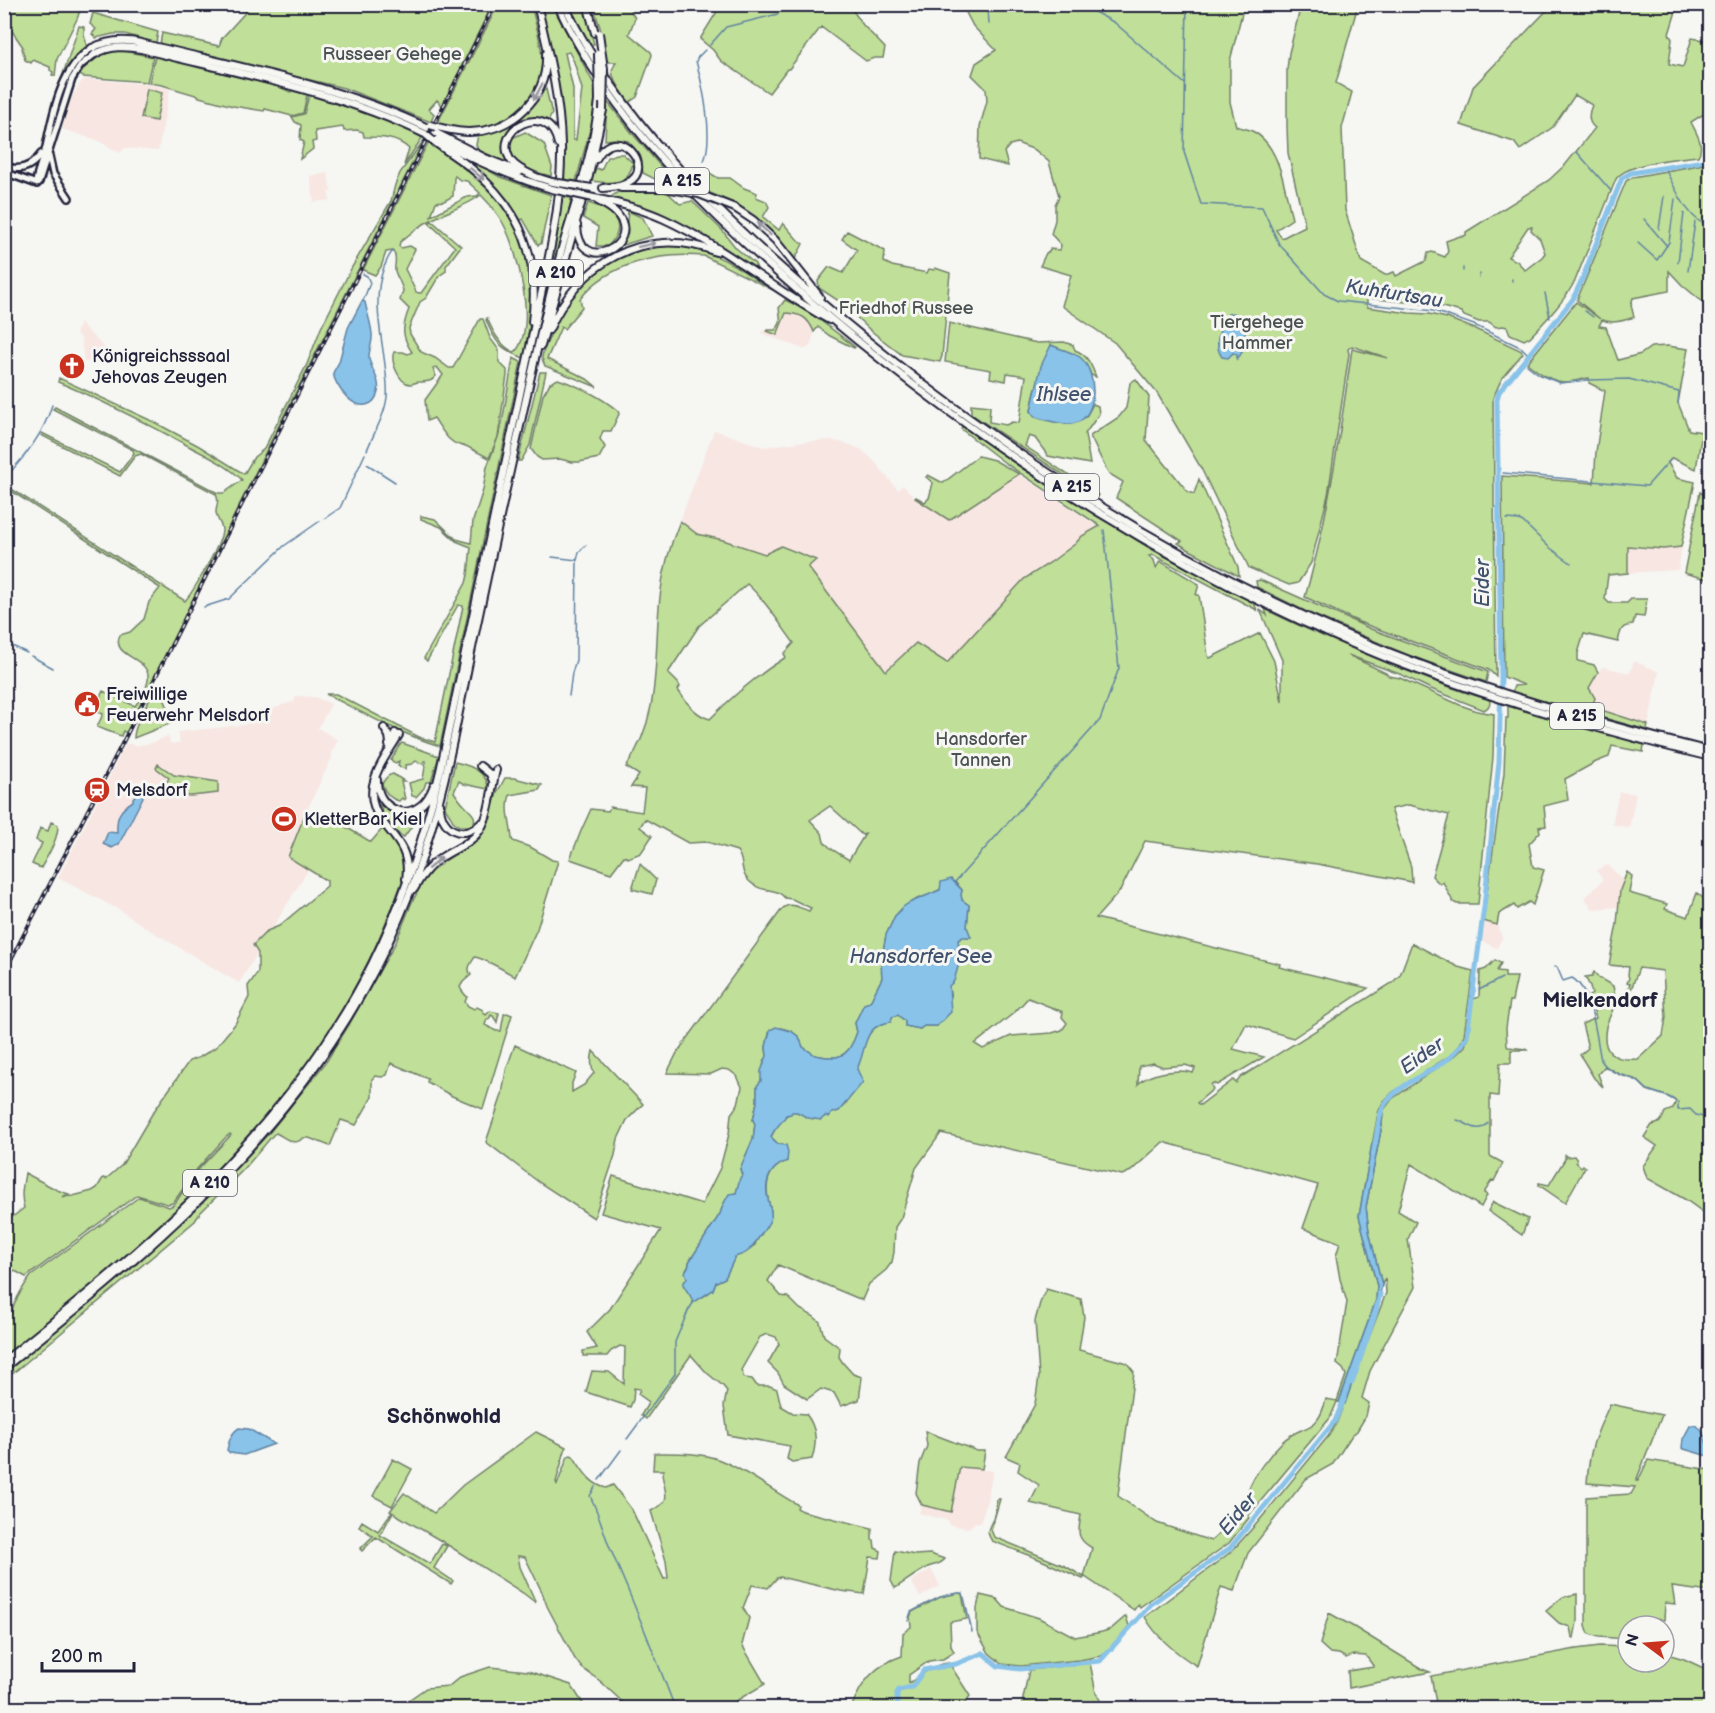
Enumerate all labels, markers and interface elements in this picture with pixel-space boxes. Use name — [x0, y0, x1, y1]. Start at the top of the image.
park label: Russeer Gehege — [322, 44, 462, 65]
one-way arrow — [531, 83, 543, 101]
one-way arrow — [469, 167, 484, 181]
road number: A 215 — [655, 168, 709, 194]
one-way arrow — [757, 222, 772, 236]
one-way arrow — [637, 239, 656, 250]
road number: A 210 — [529, 260, 583, 286]
water label: Kuhfurtsau — [1344, 274, 1444, 314]
park label: Friedhof Russee — [839, 298, 974, 319]
park label: Tiergehege Hammer — [1210, 312, 1304, 354]
place label: Königreichsssaal Jehovas Zeugen — [92, 346, 230, 388]
church icon: Königreichsssaal Jehovas Zeugen — [57, 351, 87, 381]
water label: Ihlsee — [1036, 383, 1092, 407]
road number: A 215 — [1045, 474, 1099, 500]
water label: Eider — [1471, 557, 1495, 607]
place label: Freiwillige Feuerwehr Melsdorf — [106, 684, 270, 726]
public building icon: Freiwillige Feuerwehr Melsdorf — [72, 689, 102, 719]
road number: A 215 — [1550, 703, 1604, 729]
park label: Hansdorfer Tannen — [935, 729, 1027, 771]
station icon: Melsdorf — [82, 775, 112, 805]
place label: Melsdorf — [116, 780, 188, 801]
sports icon: KletterBar Kiel — [269, 804, 299, 834]
place label: KletterBar Kiel — [304, 809, 422, 830]
one-way arrow — [427, 856, 442, 870]
water label: Hansdorfer See — [849, 945, 993, 969]
district label: Mielkendorf — [1542, 988, 1659, 1013]
water label: Eider — [1395, 1031, 1450, 1080]
road number: A 210 — [183, 1170, 237, 1196]
district label: Schönwohld — [387, 1404, 501, 1429]
water label: Eider — [1213, 1487, 1264, 1540]
north arrow — [1616, 1614, 1676, 1674]
text: N — [1622, 1632, 1644, 1649]
scale bar — [42, 1635, 134, 1673]
text: 200 m — [51, 1646, 103, 1667]

